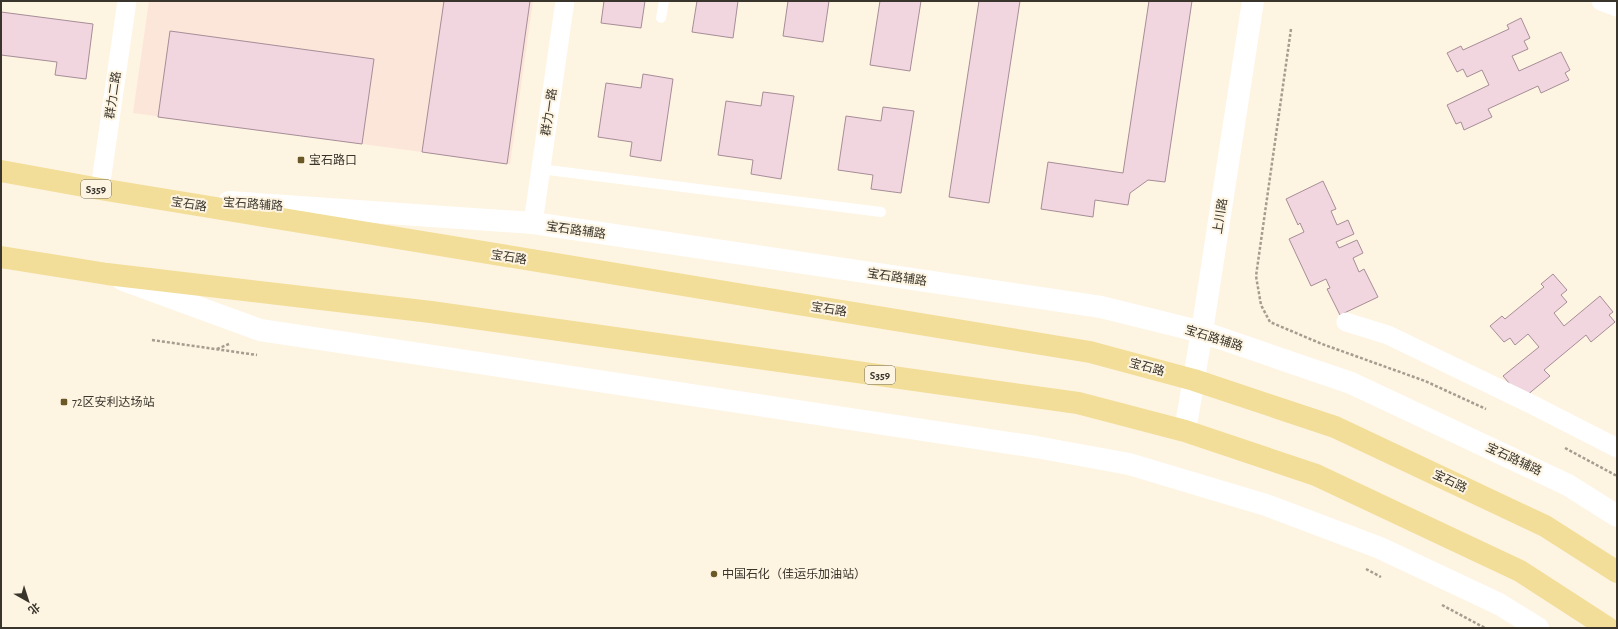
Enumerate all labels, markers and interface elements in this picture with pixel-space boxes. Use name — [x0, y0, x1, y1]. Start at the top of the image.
street label: 群力二路 — [103, 70, 122, 120]
street label: 群力一路 — [539, 87, 558, 137]
place label: 宝石路口 — [309, 153, 357, 166]
marker: 宝石路口 — [296, 155, 306, 165]
road number: S359 — [81, 180, 111, 198]
street label: 宝石路 — [170, 194, 208, 213]
street label: 宝石路辅路 — [223, 195, 283, 212]
street label: 上川路 — [1210, 197, 1229, 235]
street label: 宝石路辅路 — [545, 219, 607, 240]
street label: 宝石路 — [490, 247, 528, 266]
street label: 宝石路辅路 — [866, 266, 928, 287]
street label: 宝石路 — [810, 299, 848, 318]
street label: 宝石路辅路 — [1184, 323, 1245, 353]
street label: 宝石路 — [1128, 356, 1166, 377]
road number: S359 — [865, 366, 895, 384]
place label: 72区安利达场站 — [72, 395, 154, 408]
marker: 72区安利达场站 — [59, 397, 69, 407]
street label: 宝石路辅路 — [1484, 440, 1544, 477]
street label: 宝石路 — [1431, 467, 1469, 494]
place label: 中国石化（佳运乐加油站） — [722, 567, 866, 580]
marker: 中国石化（佳运乐加油站） — [709, 569, 719, 579]
north arrow — [8, 581, 48, 621]
text: 北 — [26, 601, 42, 616]

